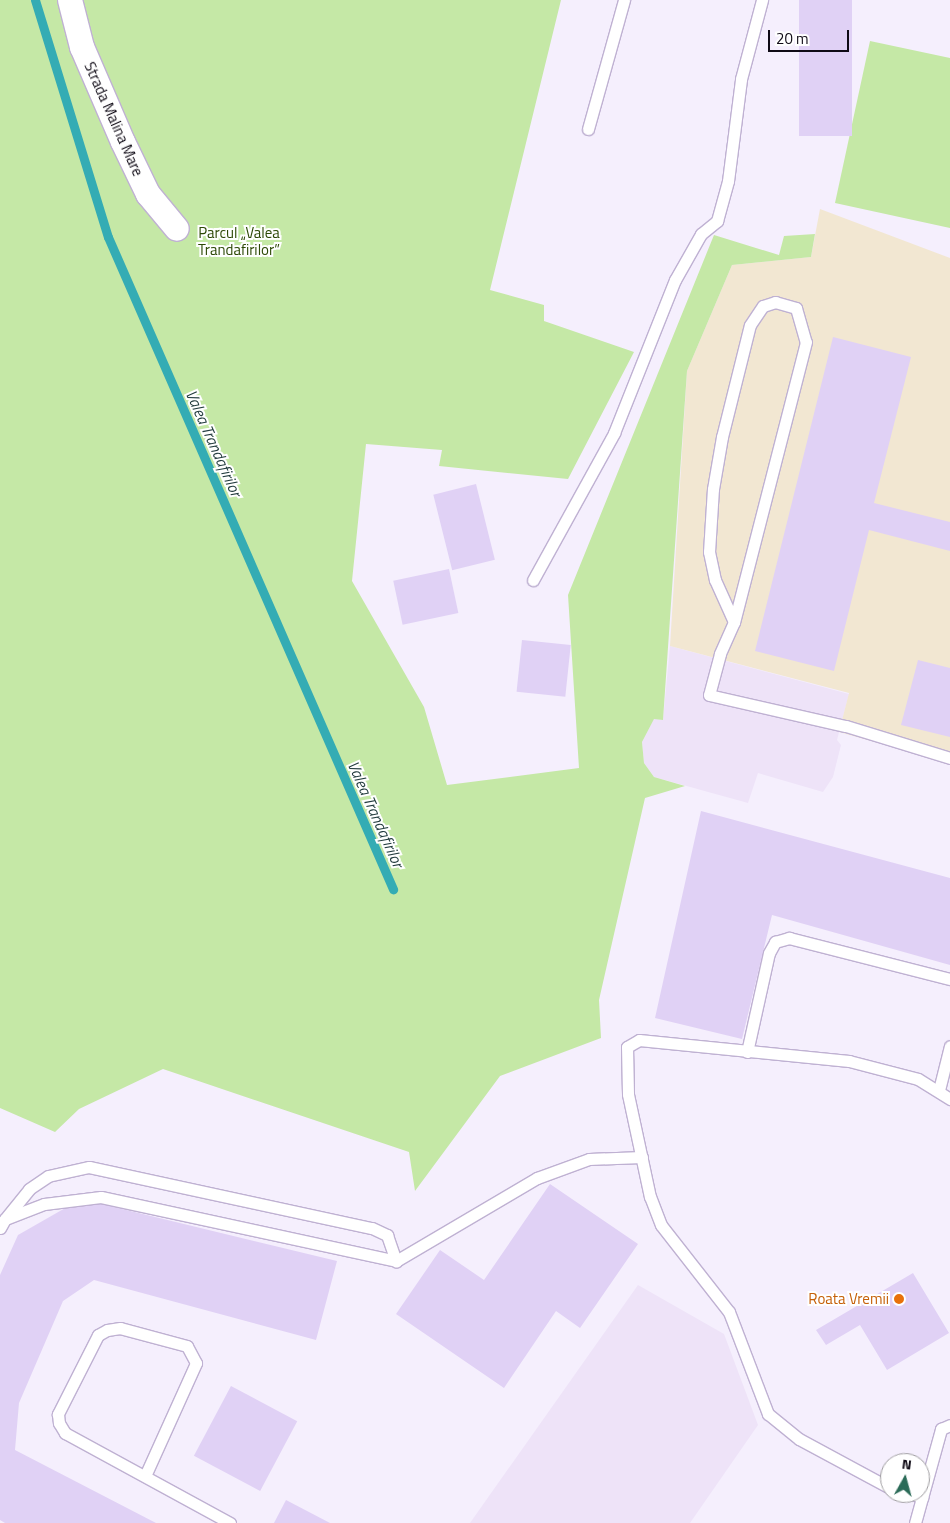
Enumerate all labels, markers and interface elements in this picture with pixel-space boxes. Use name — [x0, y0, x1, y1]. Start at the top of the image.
scale bar — [770, 20, 851, 52]
text: 20 m — [776, 27, 809, 50]
street label: Strada Malina Mare — [81, 59, 147, 179]
park label: Parcul „Valea Trandafirilor” — [198, 223, 280, 258]
water label: Valea Trandafirilor — [182, 387, 246, 499]
water label: Valea Trandafirilor — [344, 758, 408, 870]
place label: Roata Vremii — [808, 1290, 889, 1308]
marker: Roata Vremii — [893, 1293, 905, 1305]
north arrow — [880, 1453, 930, 1503]
text: N — [901, 1453, 913, 1475]

